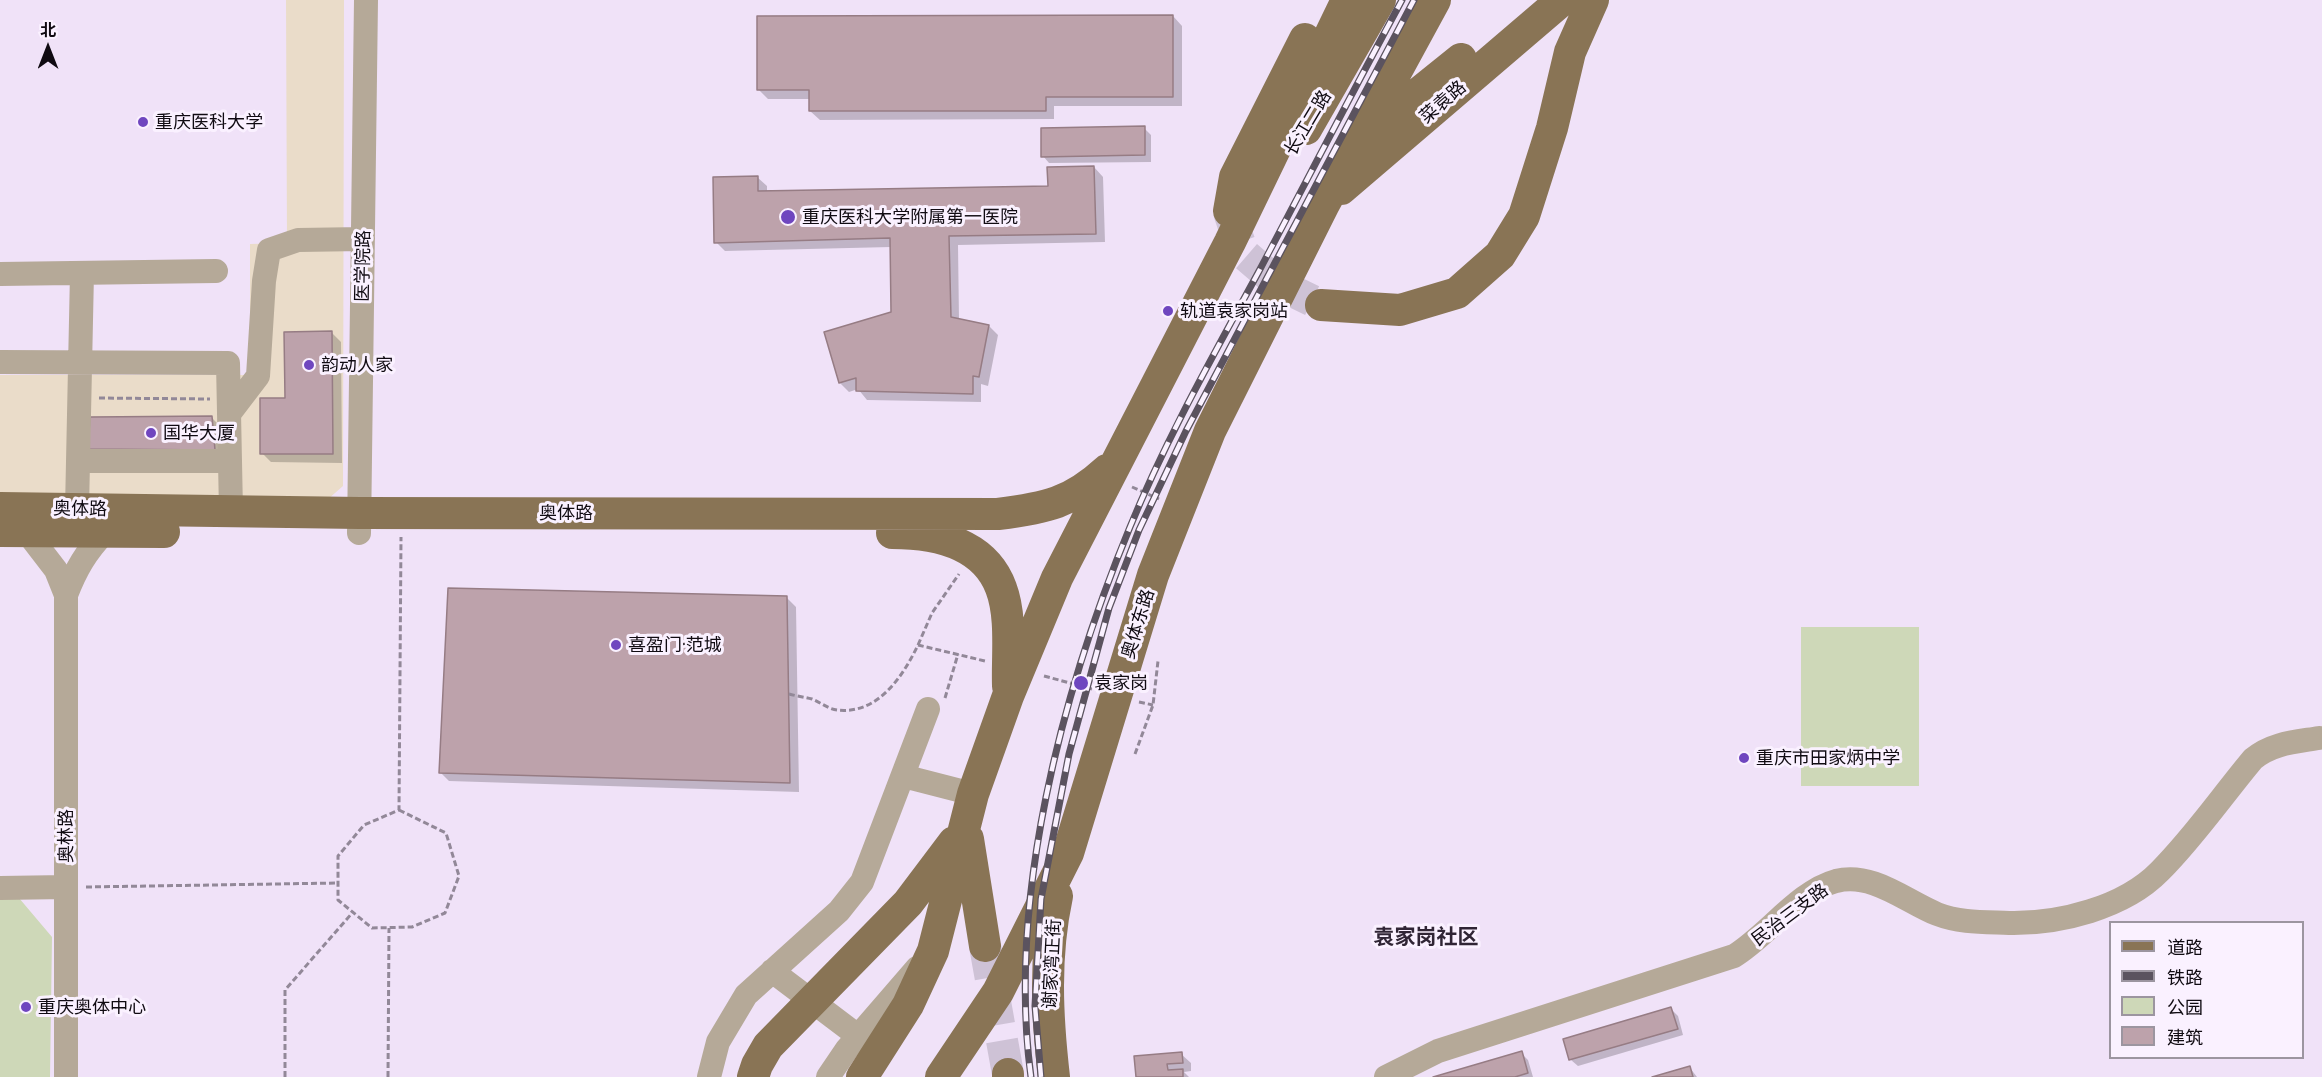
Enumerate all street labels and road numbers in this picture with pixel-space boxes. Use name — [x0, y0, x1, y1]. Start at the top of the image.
street label: 菜袁路 — [1416, 76, 1470, 128]
street label: 长江二路 — [1280, 87, 1336, 159]
street label: 医学院路 — [352, 230, 374, 302]
street label: 奥体路 — [53, 498, 107, 520]
street label: 奥体路 — [539, 502, 593, 524]
street label: 奥体东路 — [1117, 586, 1159, 662]
street label: 奥林路 — [55, 809, 77, 863]
street label: 民治三支路 — [1748, 879, 1832, 951]
street label: 谢家湾正街 — [1039, 918, 1065, 1010]

